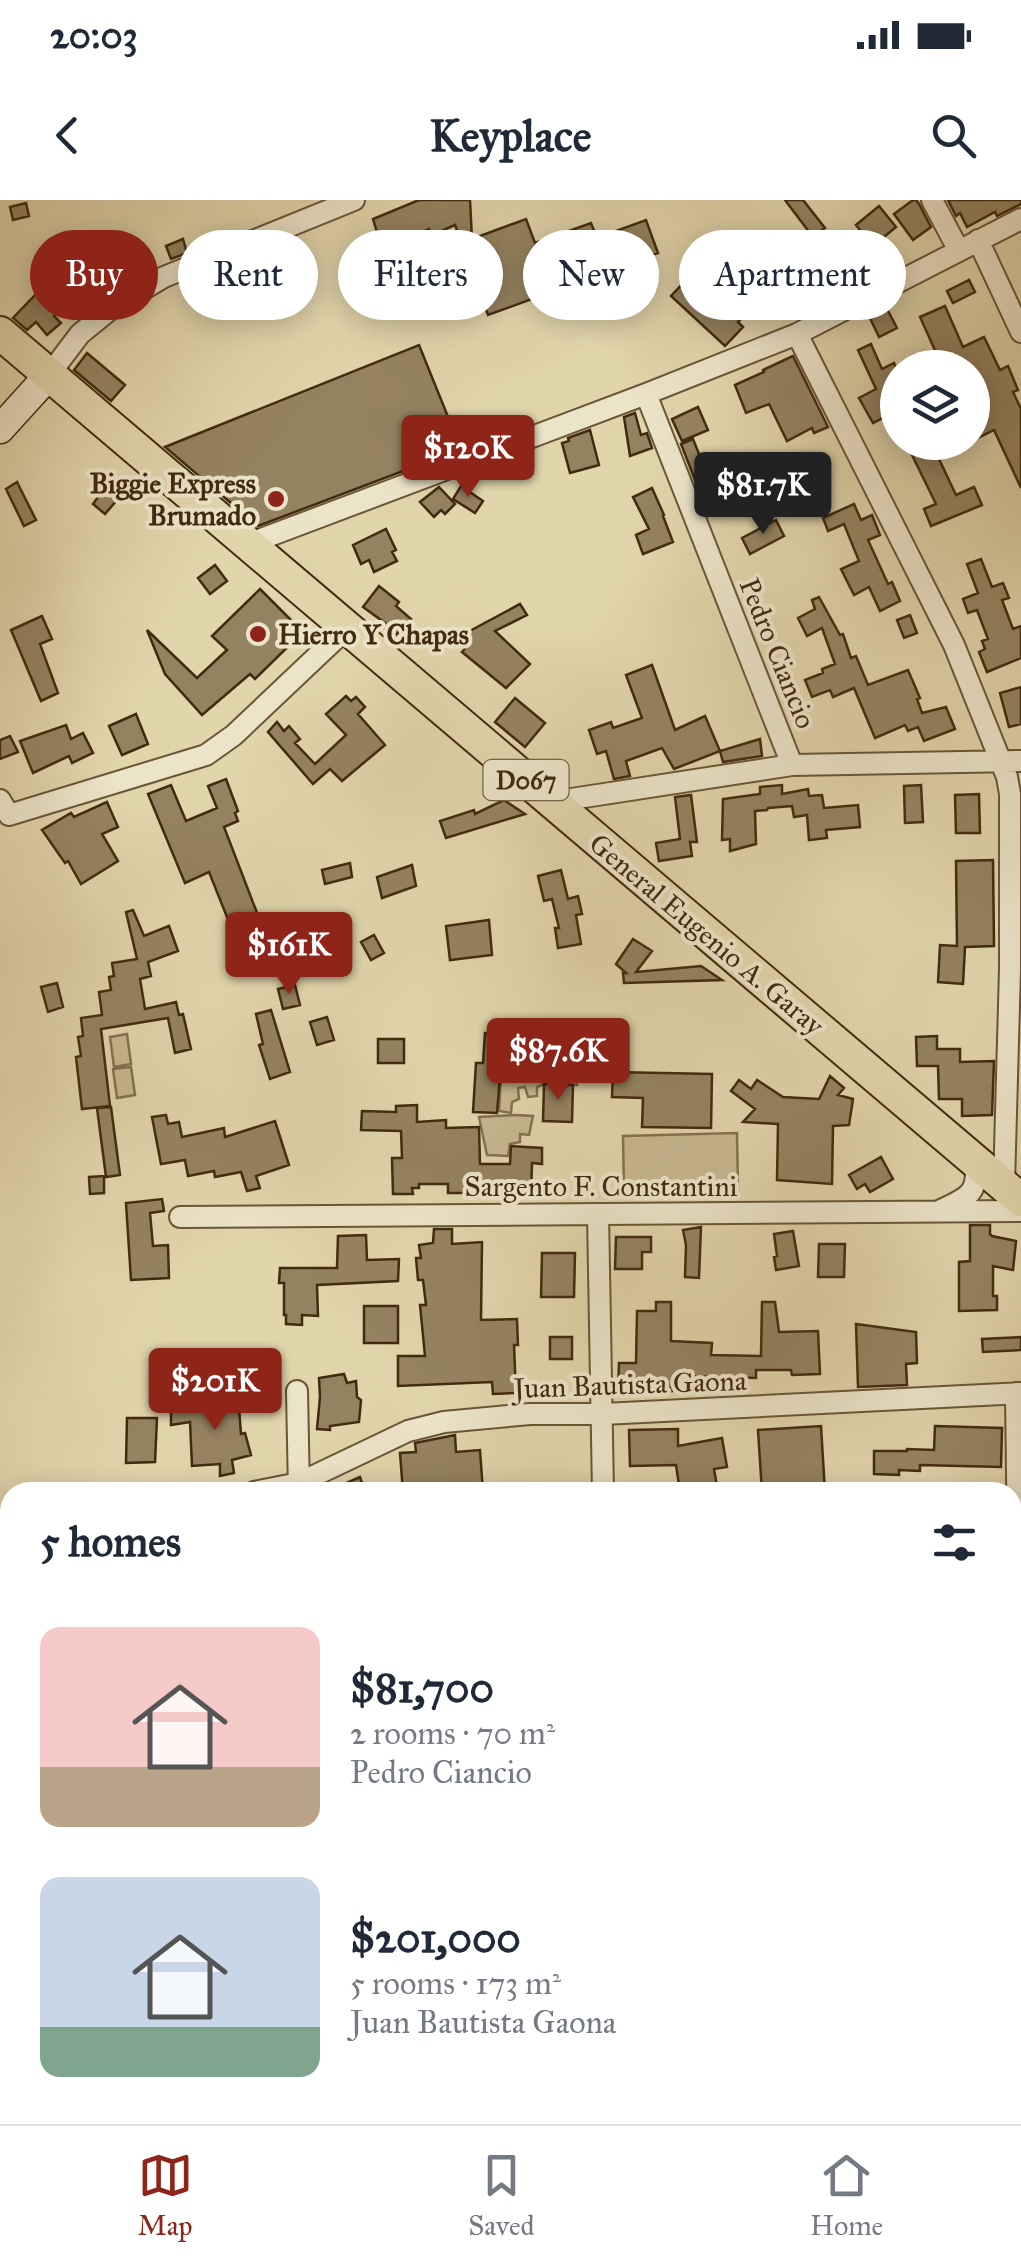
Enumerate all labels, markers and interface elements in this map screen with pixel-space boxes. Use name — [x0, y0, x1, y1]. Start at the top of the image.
text: 20:03 — [50, 12, 138, 58]
icon: back — [40, 108, 95, 163]
text: Keyplace — [429, 108, 592, 163]
icon: search — [926, 108, 981, 163]
chip: Buy — [30, 230, 158, 320]
chip: Rent — [178, 230, 318, 320]
chip: Filters — [338, 230, 503, 320]
chip: New — [523, 230, 659, 320]
chip: Apartment — [679, 230, 906, 320]
map controls — [880, 350, 990, 460]
button: layers — [880, 350, 990, 460]
pin: $120K — [398, 415, 538, 500]
text: $120K — [424, 428, 512, 467]
pin: $81.7K — [682, 452, 844, 537]
text: $81.7K — [716, 465, 810, 504]
place label: Biggie Express Brumado — [90, 466, 256, 533]
marker: Biggie Express Brumado — [265, 488, 287, 510]
street label: Pedro Ciancio — [731, 573, 824, 734]
place label: Hierro Y Chapas — [278, 617, 469, 652]
marker: Hierro Y Chapas — [247, 623, 269, 645]
road number: D067 — [484, 760, 568, 800]
street label: General Eugenio A. Garay — [582, 826, 832, 1043]
pin: $161K — [219, 912, 359, 997]
text: $161K — [247, 925, 331, 964]
pin: $87.6K — [477, 1018, 639, 1103]
text: $87.6K — [509, 1031, 607, 1070]
street label: Sargento F. Constantini — [465, 1169, 738, 1204]
pin: $201K — [145, 1348, 285, 1433]
text: $201K — [171, 1361, 259, 1400]
street label: Juan Bautista Gaona — [510, 1363, 747, 1406]
icon: filters — [927, 1515, 982, 1570]
text: 5 homes — [40, 1516, 181, 1568]
text: $81,700 — [350, 1662, 494, 1714]
icon: home — [120, 1667, 240, 1787]
text: 2 rooms · 70 m² — [350, 1714, 555, 1753]
text: Pedro Ciancio — [350, 1753, 532, 1792]
text: $201,000 — [350, 1912, 521, 1964]
icon: home — [120, 1917, 240, 2037]
text: 5 rooms · 173 m² — [350, 1964, 561, 2003]
text: Juan Bautista Gaona — [350, 2003, 616, 2042]
tab: Map — [138, 2148, 193, 2243]
tab: Saved — [468, 2148, 535, 2243]
tab: Home — [810, 2148, 883, 2243]

